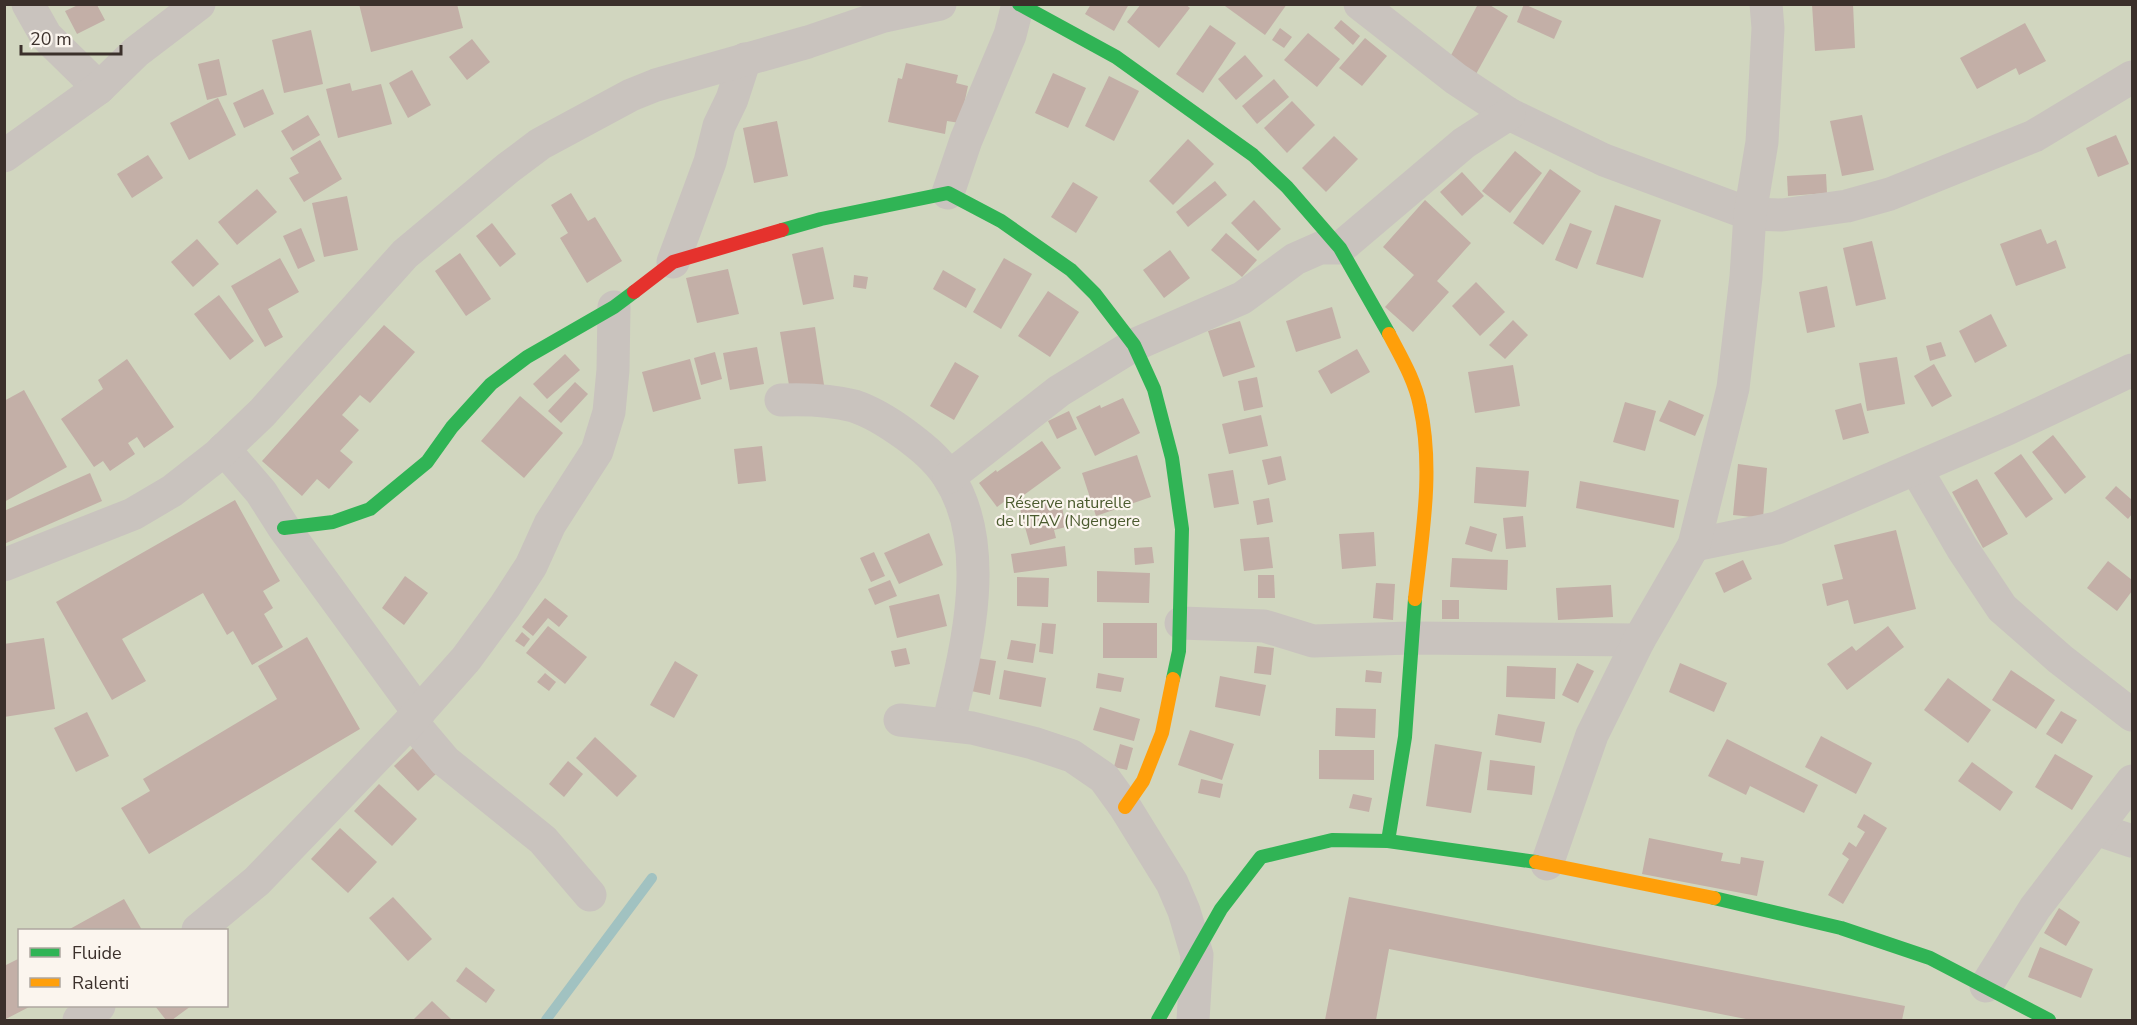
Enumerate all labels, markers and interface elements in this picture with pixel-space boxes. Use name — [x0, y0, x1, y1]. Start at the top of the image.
scale bar — [21, 18, 122, 56]
text: 20 m — [30, 27, 72, 51]
park label: Réserve naturelle de l'ITAV (Ngengere — [996, 492, 1140, 532]
legend — [18, 929, 228, 1007]
text: Fluide — [72, 941, 122, 965]
text: Ralenti — [72, 971, 129, 995]

